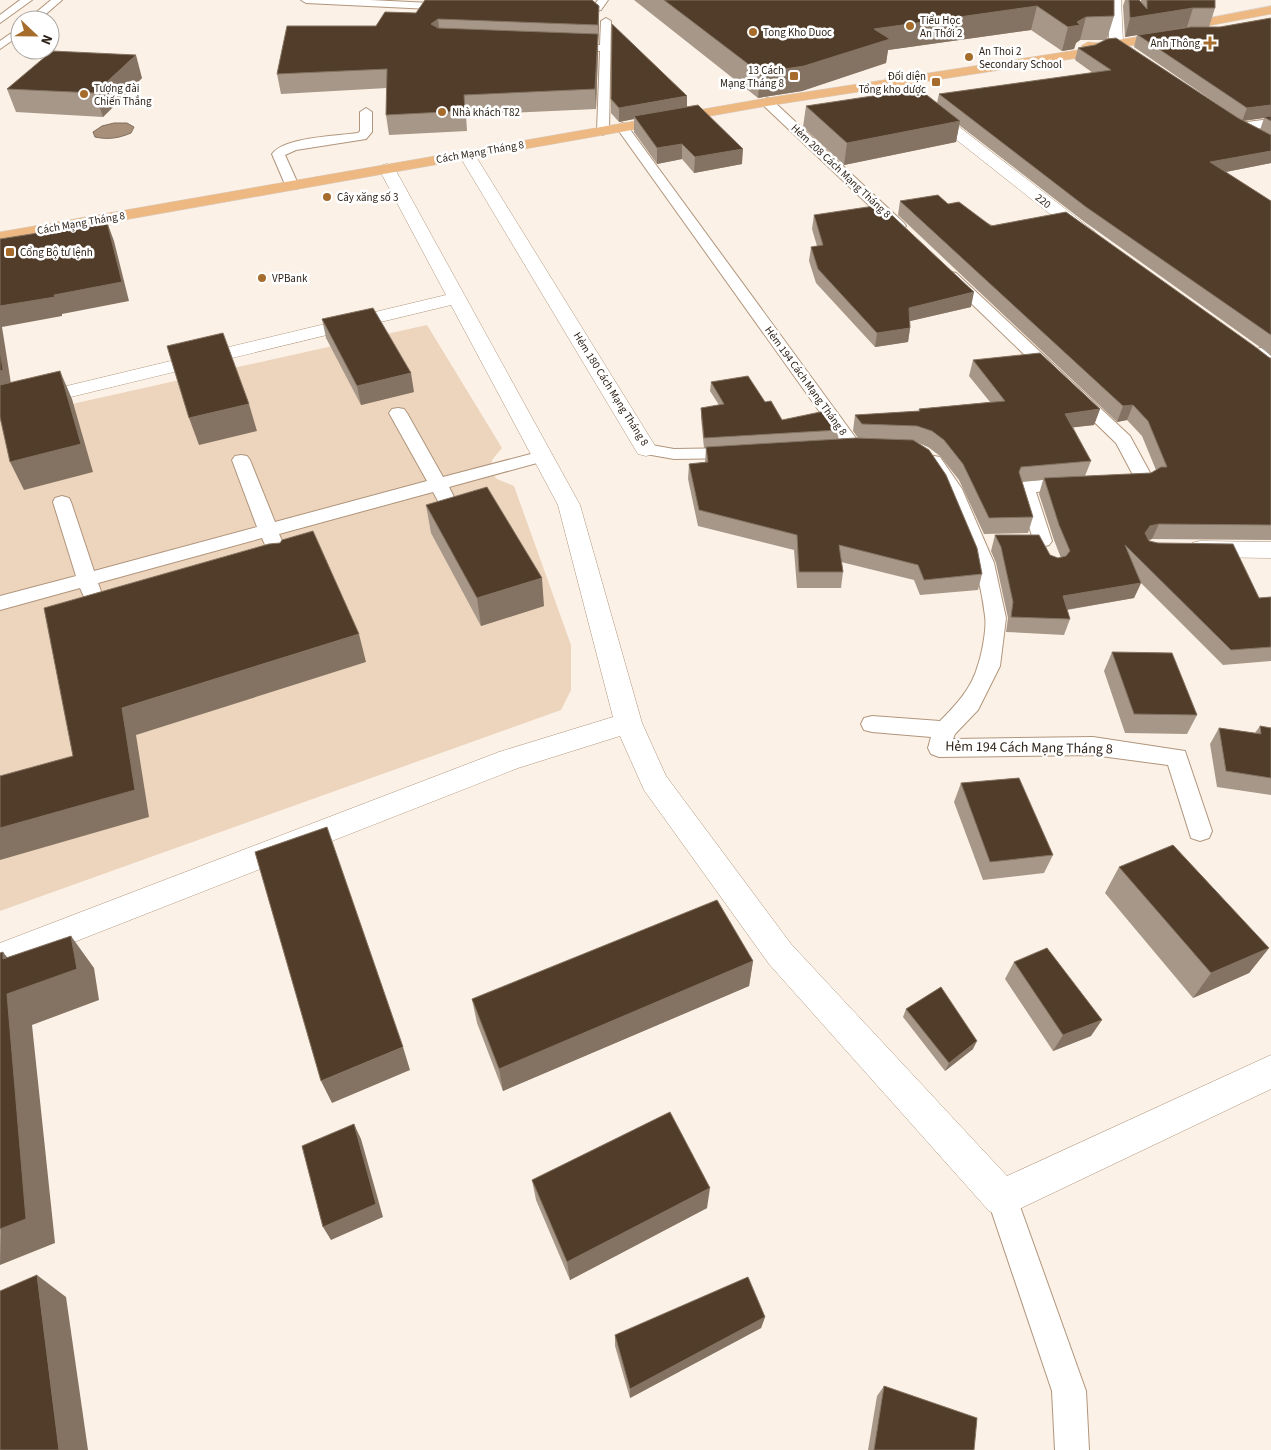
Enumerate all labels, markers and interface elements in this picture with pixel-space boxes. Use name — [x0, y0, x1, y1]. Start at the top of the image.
north arrow — [10, 10, 60, 60]
place label: Tiểu Học An Thới 2 — [920, 13, 962, 41]
marker: Tiểu Học An Thới 2 — [904, 20, 916, 32]
place label: Tong Kho Duoc — [763, 25, 832, 40]
marker: Tong Kho Duoc — [747, 26, 759, 38]
text: N — [35, 31, 57, 48]
place label: Anh Thông — [1150, 36, 1200, 51]
marker: Anh Thông — [1204, 37, 1216, 49]
place label: An Thoi 2 Secondary School — [979, 44, 1062, 72]
marker: An Thoi 2 Secondary School — [963, 51, 975, 63]
place label: 13 Cách Mạng Tháng 8 — [720, 63, 785, 91]
place label: Đối diện Tổng kho dược — [858, 69, 926, 97]
marker: 13 Cách Mạng Tháng 8 — [788, 70, 800, 82]
marker: Đối diện Tổng kho dược — [930, 76, 942, 88]
place label: Tượng đài Chiến Thắng — [94, 81, 152, 109]
marker: Tượng đài Chiến Thắng — [78, 88, 90, 100]
place label: Nhà khách T82 — [452, 105, 520, 120]
marker: Nhà khách T82 — [436, 106, 448, 118]
street label: Hẻm 208 Cách Mạng Tháng 8 — [788, 121, 895, 222]
street label: Cách Mạng Tháng 8 — [435, 137, 526, 167]
place label: Cây xăng số 3 — [337, 190, 399, 205]
street label: 220 — [1032, 190, 1054, 212]
marker: Cây xăng số 3 — [321, 191, 333, 203]
street label: Cách Mạng Tháng 8 — [36, 208, 127, 238]
place label: Cổng Bộ tư lệnh — [20, 245, 93, 260]
marker: Cổng Bộ tư lệnh — [4, 246, 16, 258]
place label: VPBank — [272, 271, 308, 286]
marker: VPBank — [256, 272, 268, 284]
street label: Hẻm 194 Cách Mạng Tháng 8 — [761, 323, 851, 439]
street label: Hẻm 180 Cách Mạng Tháng 8 — [570, 329, 652, 449]
street label: Hẻm 194 Cách Mạng Tháng 8 — [945, 737, 1113, 759]

